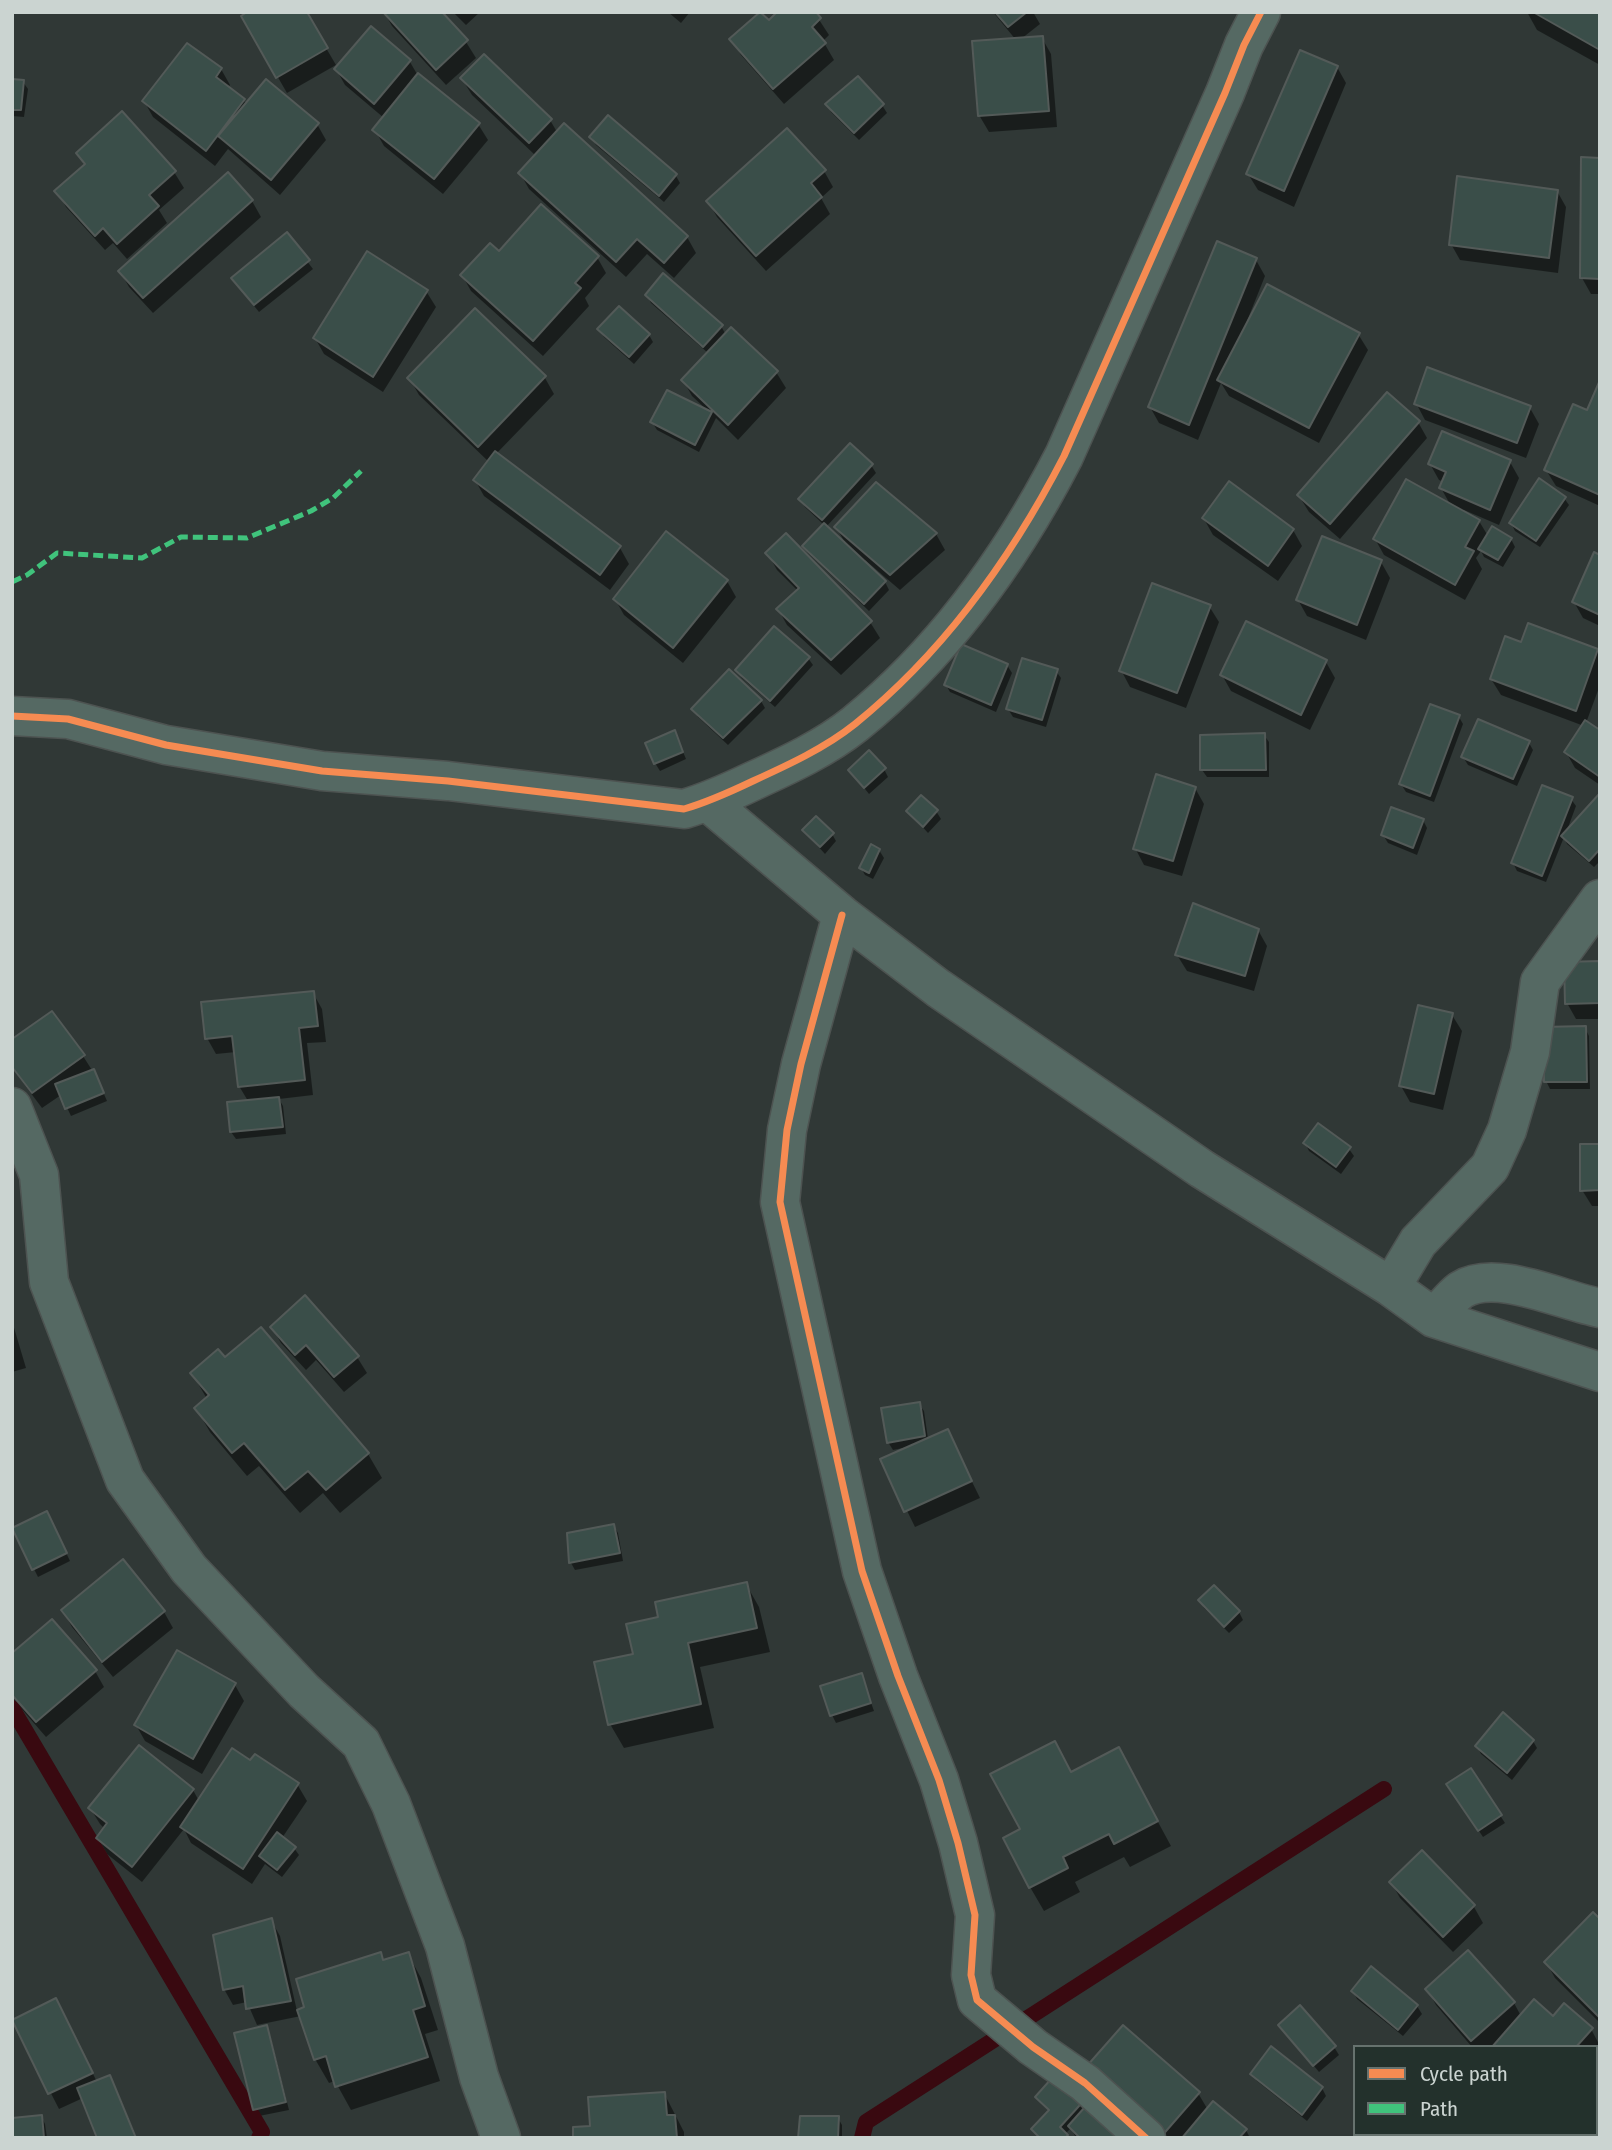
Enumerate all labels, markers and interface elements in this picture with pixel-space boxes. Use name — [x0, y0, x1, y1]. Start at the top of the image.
legend — [1353, 2045, 1598, 2136]
text: Cycle path — [1420, 2061, 1508, 2087]
text: Path — [1420, 2096, 1458, 2122]

